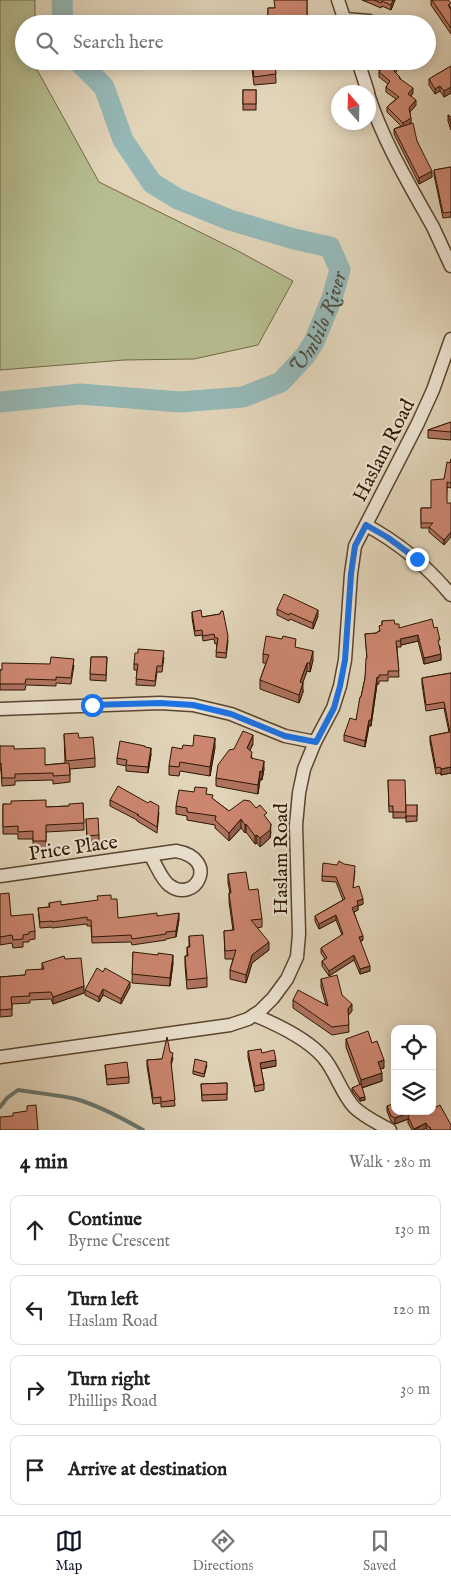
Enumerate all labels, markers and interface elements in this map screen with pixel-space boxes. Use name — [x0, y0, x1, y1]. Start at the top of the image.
search box — [15, 15, 436, 70]
icon: search — [33, 29, 61, 57]
text: Search here — [73, 31, 164, 55]
north arrow — [331, 85, 376, 130]
water label: Umbilo River — [283, 268, 354, 381]
street label: Haslam Road — [348, 395, 421, 506]
route end — [406, 548, 429, 571]
route start — [81, 694, 104, 717]
street label: Haslam Road — [269, 803, 294, 915]
street label: Price Place — [27, 830, 119, 867]
map controls — [391, 1025, 436, 1115]
button: locate — [391, 1025, 436, 1070]
button: layers — [391, 1070, 436, 1115]
text: 4 min — [20, 1149, 68, 1176]
text: Walk · 280 m — [349, 1153, 431, 1173]
text: Continue — [68, 1208, 142, 1232]
icon: ahead — [21, 1216, 49, 1244]
text: 130 m — [394, 1220, 430, 1240]
text: Byrne Crescent — [68, 1232, 170, 1252]
text: Turn left — [68, 1288, 139, 1312]
icon: left — [21, 1296, 49, 1324]
text: 120 m — [393, 1300, 430, 1320]
text: Haslam Road — [68, 1312, 158, 1332]
text: Turn right — [68, 1368, 150, 1392]
icon: right — [21, 1376, 49, 1404]
text: 30 m — [400, 1380, 430, 1400]
text: Phillips Road — [68, 1392, 157, 1412]
icon: arrive — [21, 1456, 49, 1484]
text: Arrive at destination — [68, 1458, 227, 1482]
tab: Map — [55, 1527, 83, 1575]
tab: Directions — [192, 1527, 253, 1575]
tab: Saved — [363, 1527, 396, 1575]

